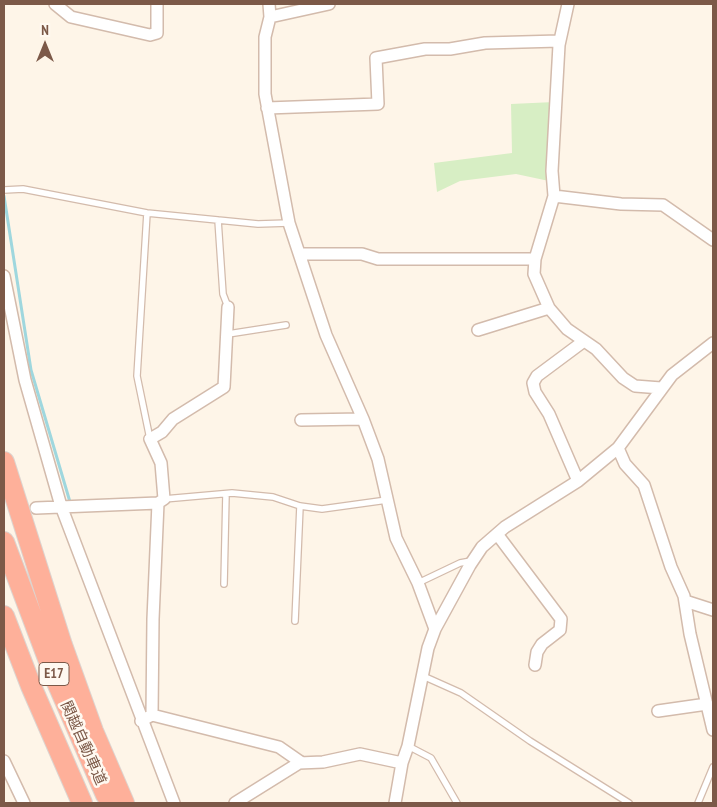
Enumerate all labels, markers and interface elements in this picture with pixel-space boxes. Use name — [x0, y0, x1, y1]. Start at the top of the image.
north arrow — [20, 20, 70, 70]
text: N — [41, 21, 49, 39]
road number: E17 — [39, 662, 69, 686]
street label: 関越自動車道 — [56, 698, 110, 788]

